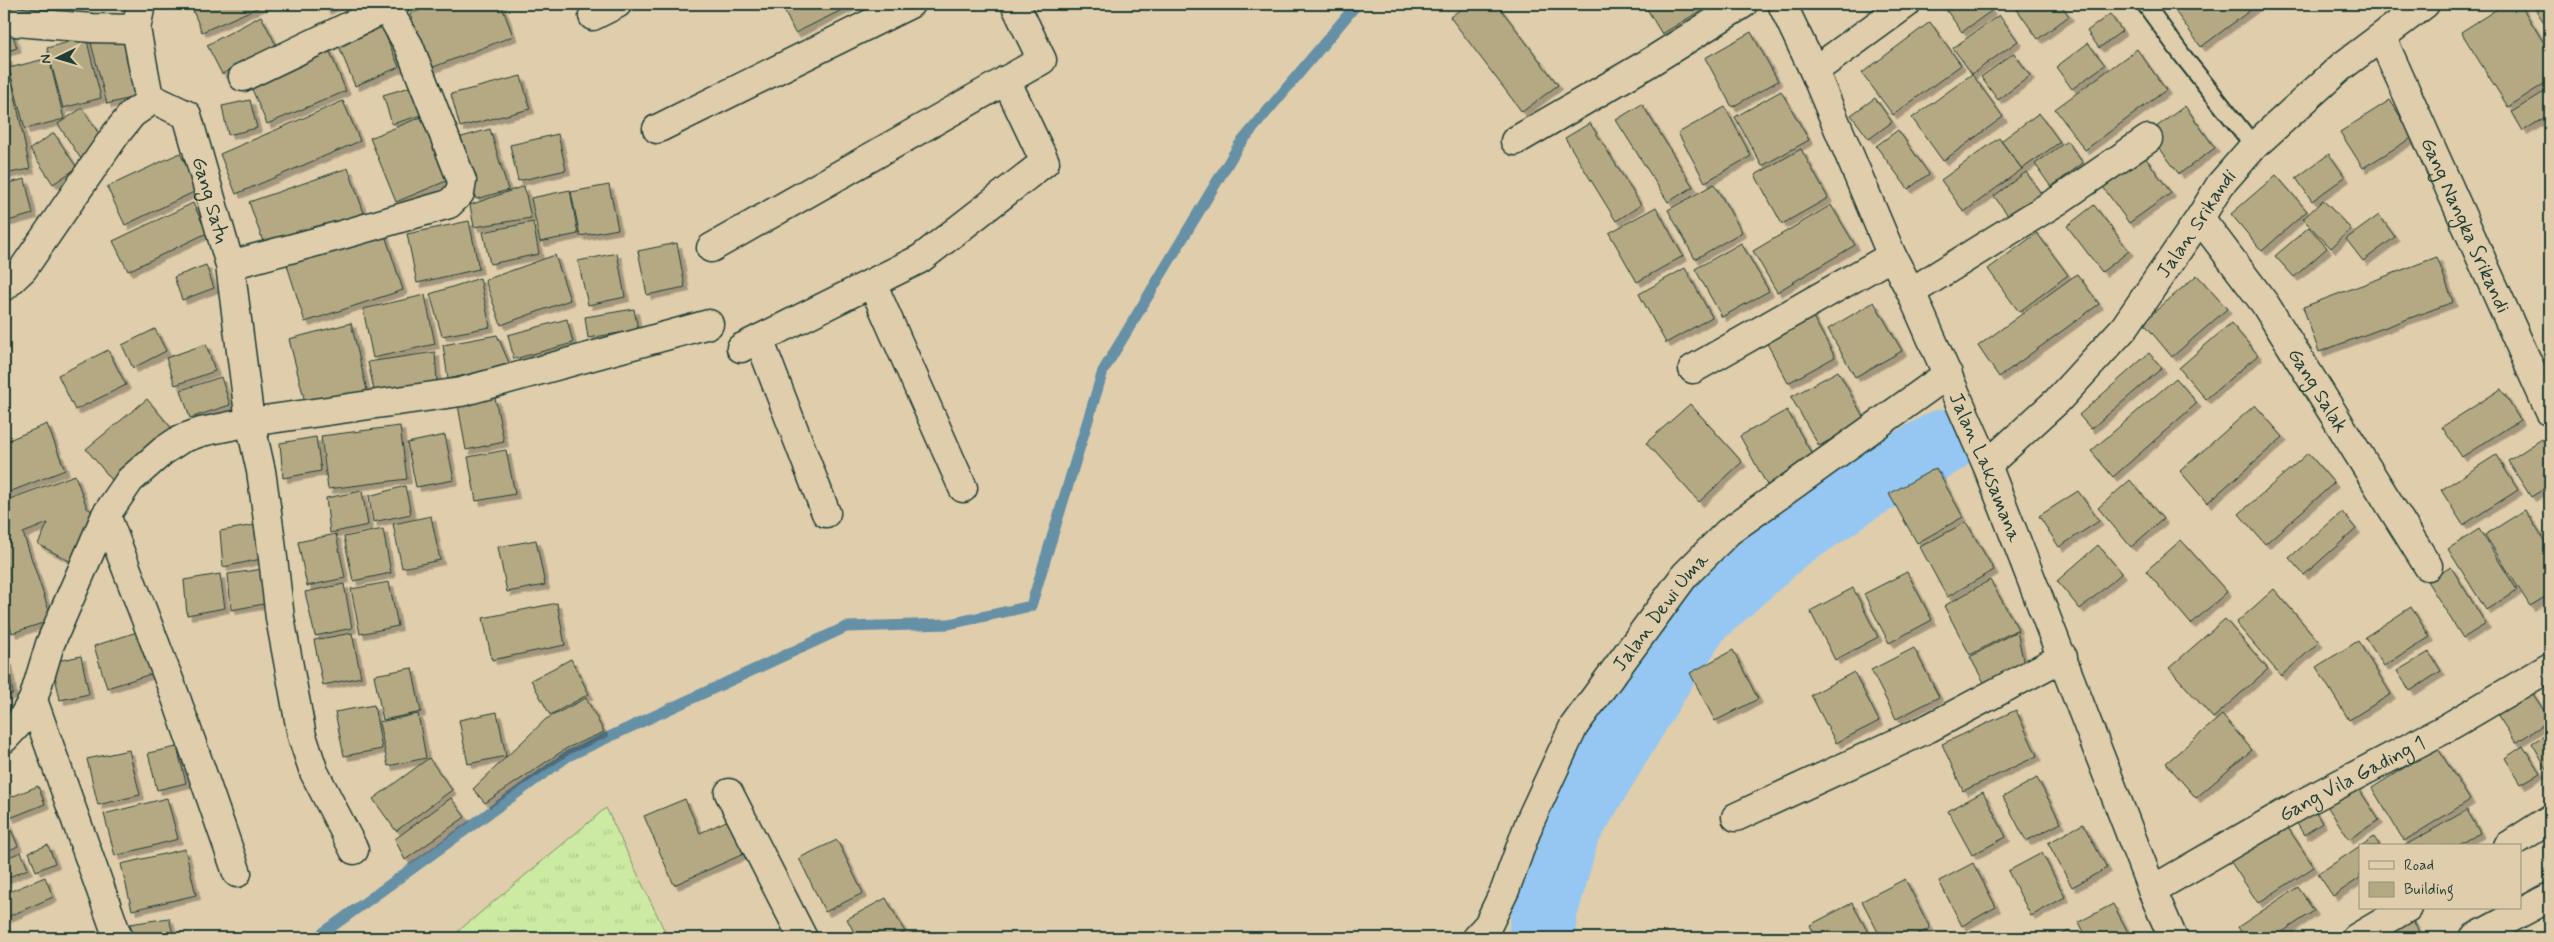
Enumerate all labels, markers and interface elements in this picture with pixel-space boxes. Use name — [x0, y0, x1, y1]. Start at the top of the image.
north arrow — [32, 32, 82, 82]
text: N — [37, 54, 55, 64]
street label: Gang Nangka Srikandi — [2413, 133, 2516, 318]
street label: Gang Satu — [185, 154, 235, 247]
street label: Jalan Srikandi — [2151, 164, 2243, 284]
street label: Gang Salak — [2281, 343, 2354, 438]
street label: Jalan Laksamana — [1942, 388, 2028, 547]
street label: Jalan Dewi Uma — [1607, 546, 1716, 677]
street label: Gang Vila Gading 1 — [2274, 730, 2430, 829]
legend — [2359, 844, 2522, 910]
text: Road — [2404, 856, 2434, 876]
text: Building — [2404, 880, 2454, 901]

